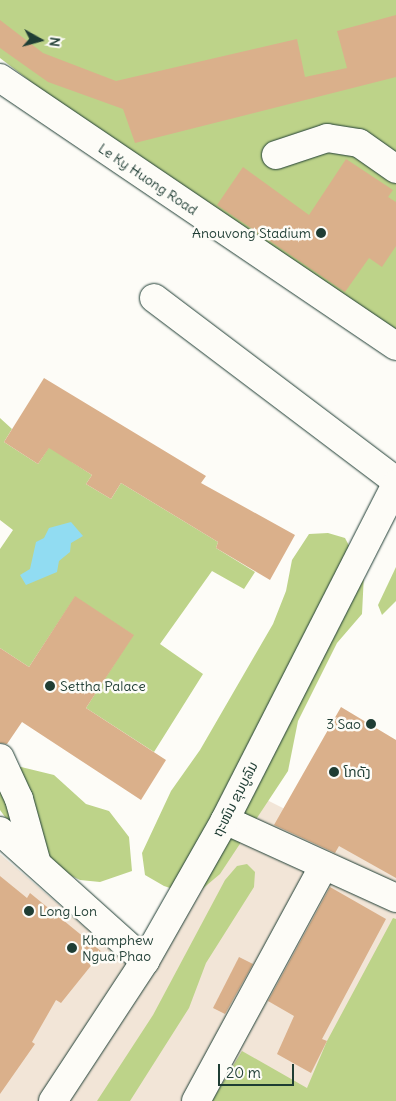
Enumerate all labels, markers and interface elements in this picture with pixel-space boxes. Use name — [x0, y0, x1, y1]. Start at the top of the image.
north arrow — [15, 15, 65, 65]
text: N — [45, 36, 64, 48]
street label: Le Ky Huong Road — [95, 140, 201, 218]
place label: Anouvong Stadium — [192, 225, 311, 241]
marker: Anouvong Stadium — [315, 227, 327, 239]
place label: Settha Palace — [60, 678, 146, 694]
marker: Settha Palace — [44, 680, 56, 692]
place label: 3 Sao — [326, 716, 361, 732]
marker: 3 Sao — [365, 718, 377, 730]
street label: ຖະໜົນ ຂຸນບູລົມ — [209, 758, 261, 840]
place label: ໂກດັງ — [344, 764, 371, 780]
marker: ໂກດັງ — [328, 766, 340, 778]
place label: Long Lon — [39, 903, 97, 919]
marker: Long Lon — [23, 905, 35, 917]
place label: Khamphew Ngua Phao — [82, 932, 154, 964]
marker: Khamphew Ngua Phao — [66, 942, 78, 954]
scale bar — [221, 1054, 297, 1086]
text: 20 m — [226, 1063, 261, 1082]

